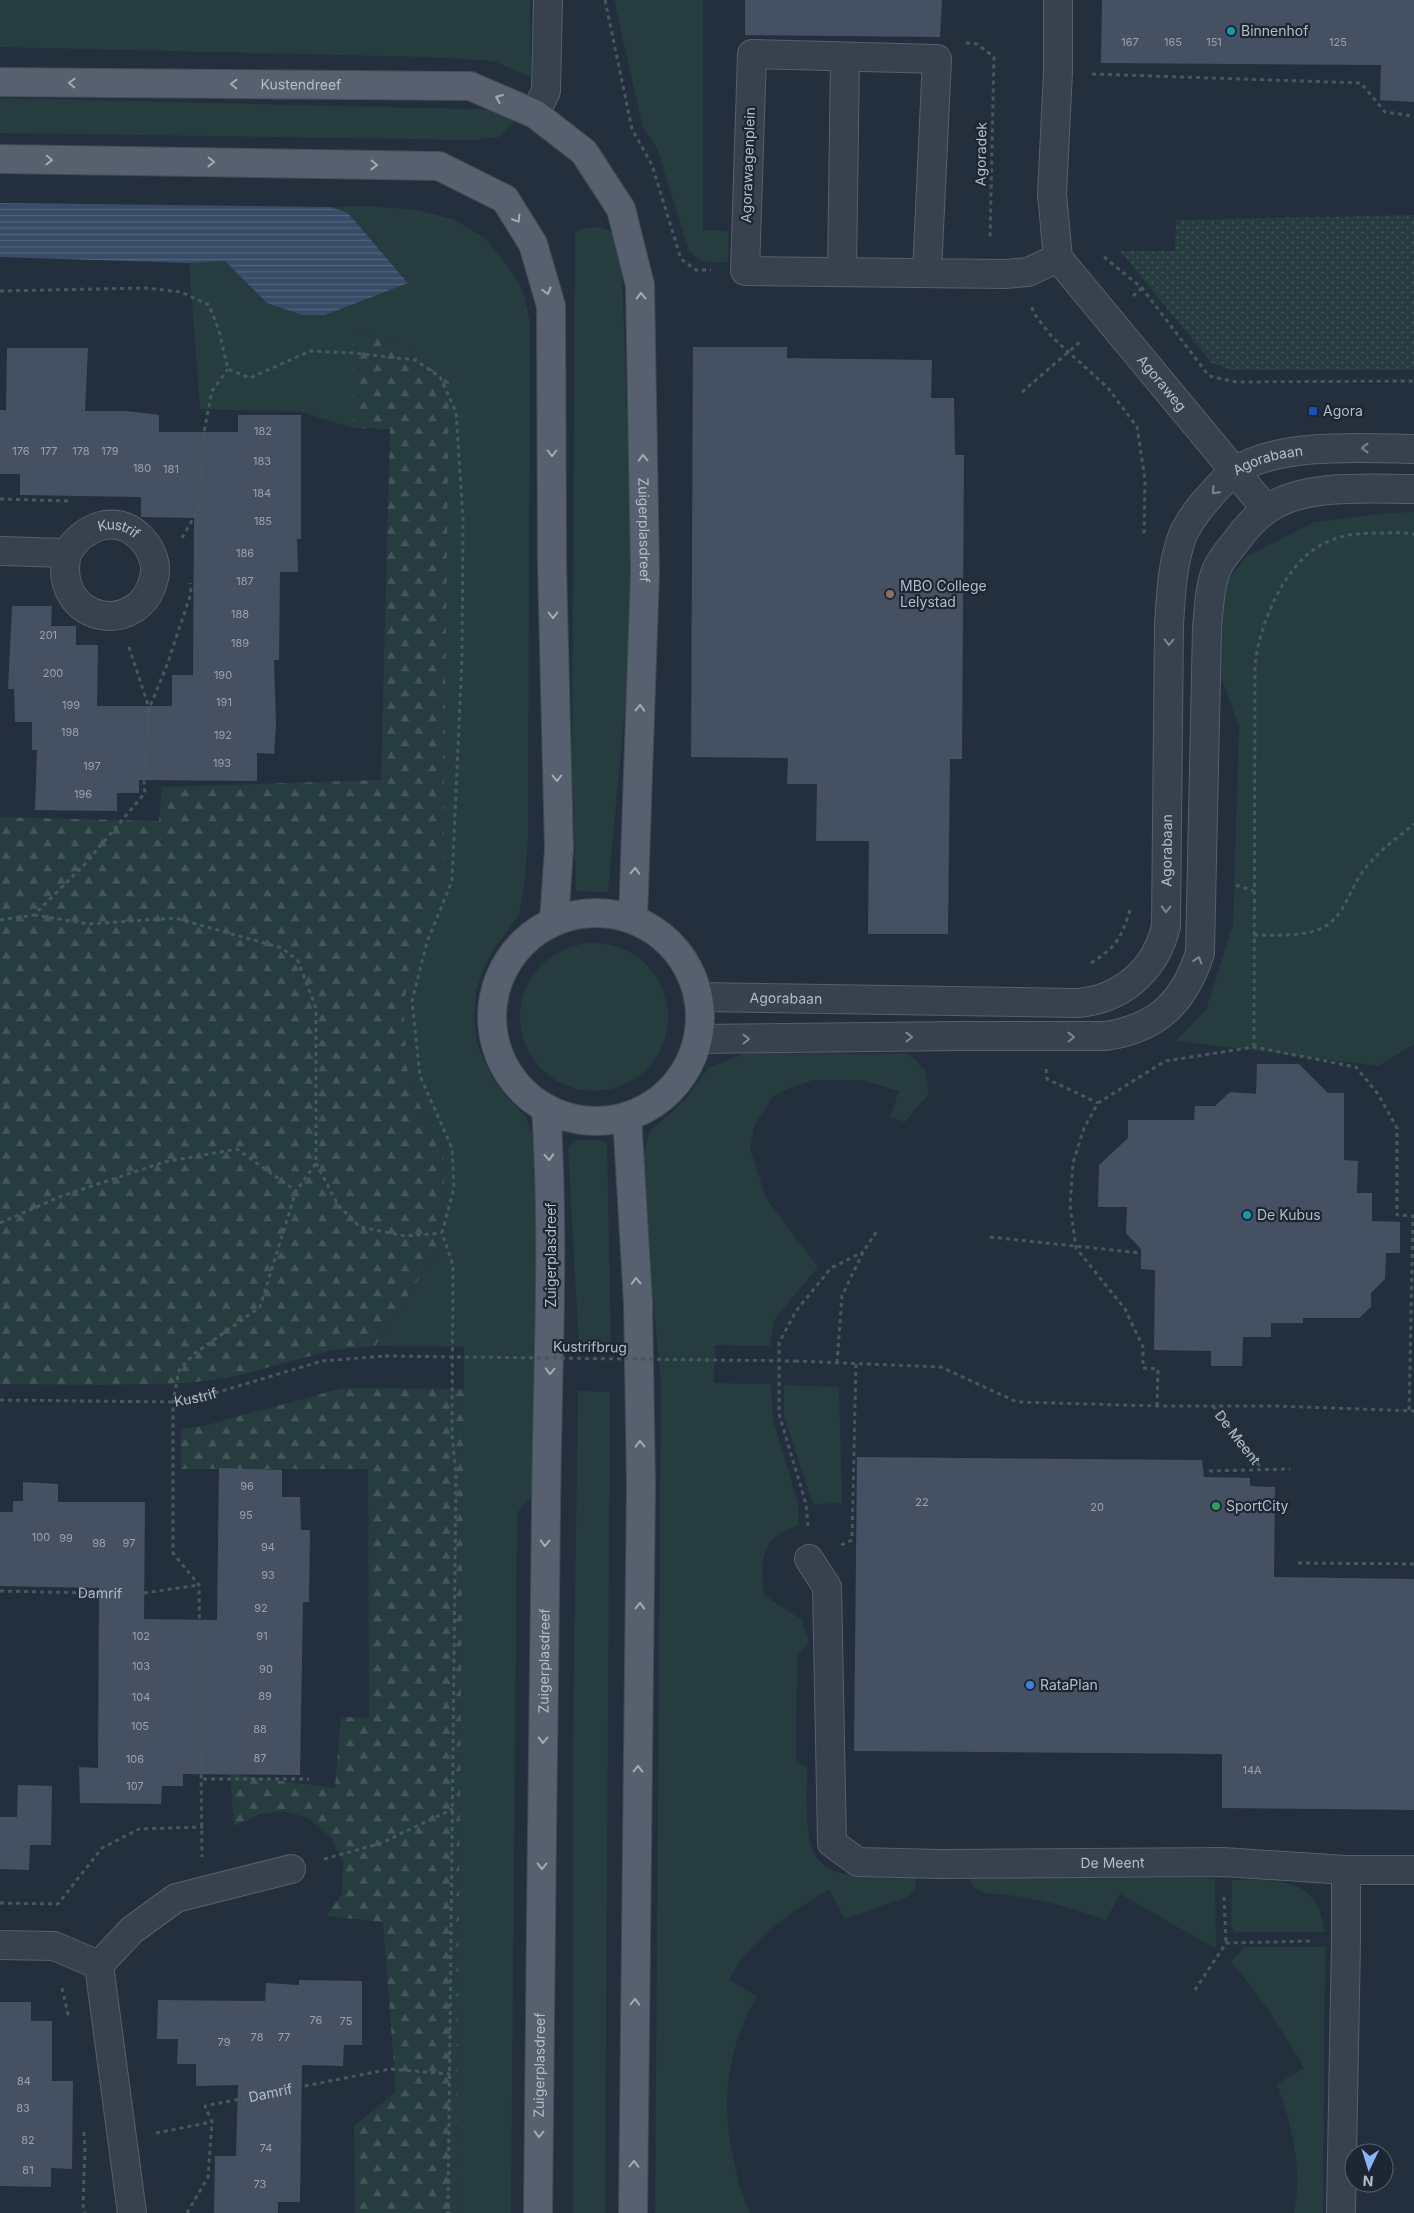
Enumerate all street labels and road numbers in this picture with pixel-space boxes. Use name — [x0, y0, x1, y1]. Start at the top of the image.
street label: Kustendreef — [261, 75, 341, 93]
street label: Agorawagenplein — [737, 107, 758, 223]
street label: Agoradek — [971, 121, 990, 186]
street label: Agoraweg — [1134, 351, 1190, 414]
street label: Agorabaan — [1229, 442, 1304, 479]
street label: Zuigerplasdreef — [635, 477, 654, 583]
street label: Kustrif — [96, 515, 144, 541]
street label: Agorabaan — [1157, 814, 1175, 887]
street label: Agorabaan — [750, 989, 822, 1007]
street label: Zuigerplasdreef — [542, 1202, 559, 1308]
street label: Kustrifbrug — [553, 1337, 627, 1356]
street label: Kustrif — [173, 1384, 219, 1410]
street label: De Meent — [1212, 1407, 1265, 1468]
street label: Damrif — [78, 1584, 122, 1602]
street label: Zuigerplasdreef — [534, 1608, 553, 1714]
street label: De Meent — [1080, 1854, 1145, 1871]
street label: Zuigerplasdreef — [530, 2012, 548, 2118]
street label: Damrif — [247, 2080, 294, 2105]

